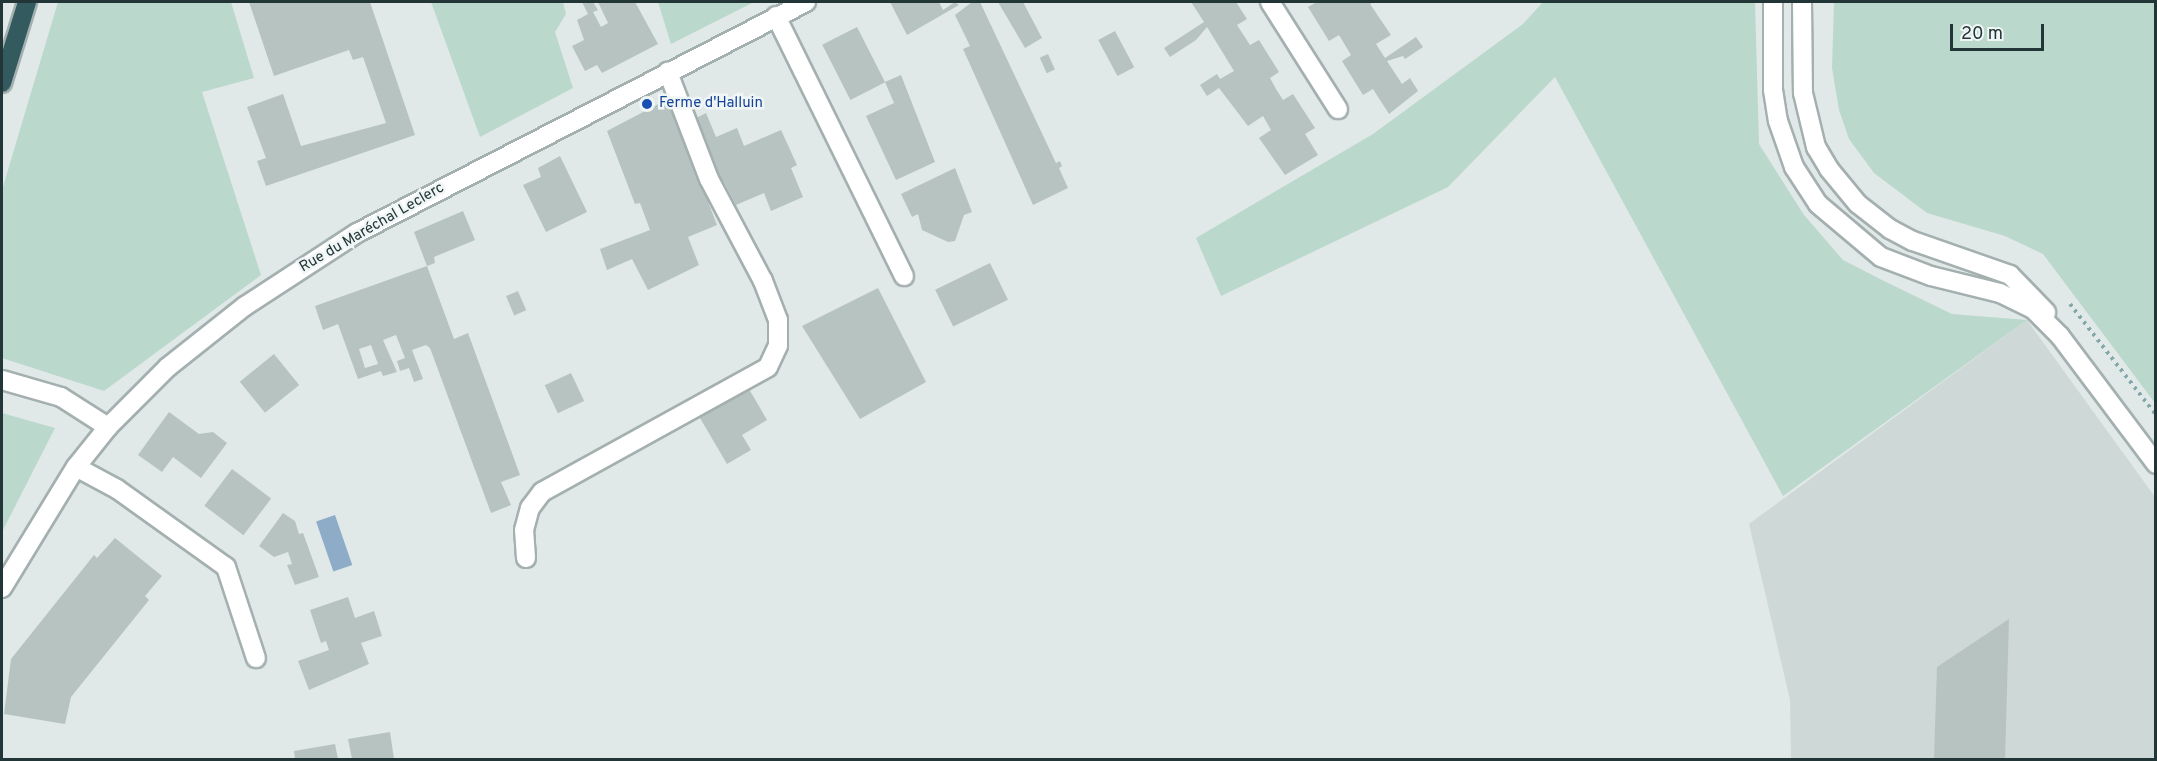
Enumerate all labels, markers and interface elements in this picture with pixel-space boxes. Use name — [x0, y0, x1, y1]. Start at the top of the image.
scale bar — [1953, 12, 2048, 50]
text: 20 m — [1961, 23, 2003, 46]
place label: Ferme d'Halluin — [659, 95, 763, 113]
marker: Ferme d'Halluin — [640, 97, 654, 111]
street label: Rue du Maréchal Leclerc — [296, 179, 448, 277]

